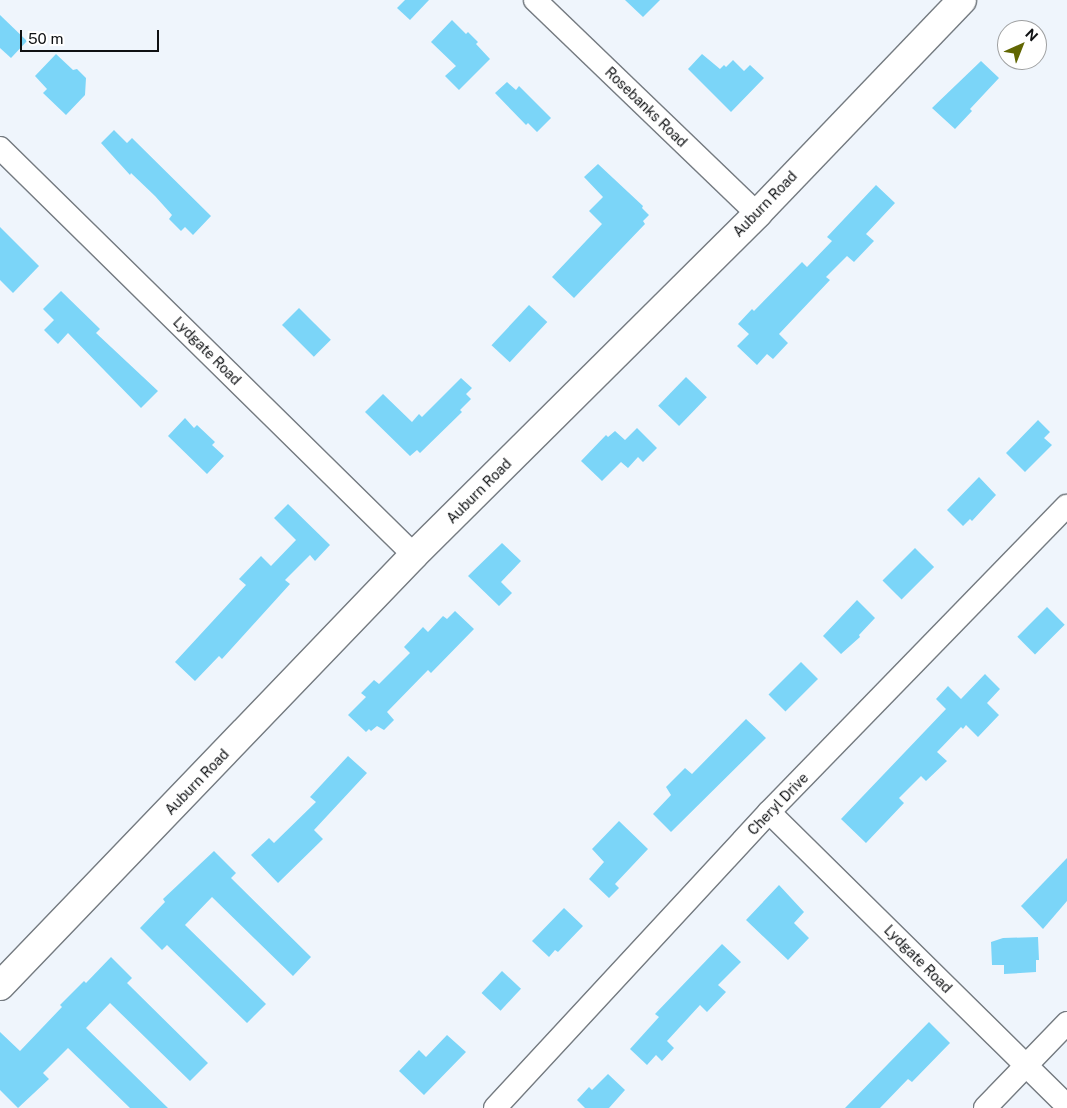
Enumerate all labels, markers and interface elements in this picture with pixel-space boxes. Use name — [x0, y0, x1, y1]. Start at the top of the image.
scale bar — [22, 20, 161, 52]
north arrow — [997, 20, 1047, 70]
text: N — [1022, 25, 1041, 44]
text: 50 m — [28, 30, 63, 47]
street label: Rosebanks Road — [601, 64, 691, 150]
street label: Auburn Road — [730, 168, 800, 240]
street label: Lydgate Road — [170, 314, 244, 388]
street label: Auburn Road — [443, 455, 515, 527]
street label: Auburn Road — [162, 746, 232, 818]
street label: Cheryl Drive — [744, 769, 812, 839]
street label: Lydgate Road — [881, 922, 955, 996]

